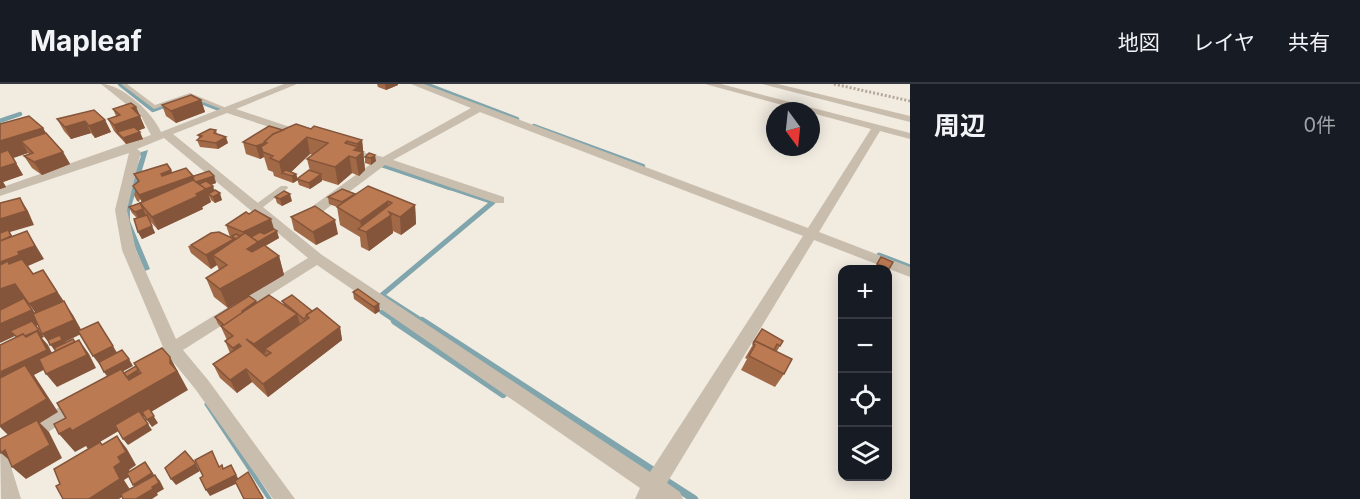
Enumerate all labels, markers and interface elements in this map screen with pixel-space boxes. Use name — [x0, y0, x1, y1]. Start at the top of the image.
text: Mapleaf — [30, 24, 142, 58]
text: 地図 — [1118, 30, 1160, 55]
text: レイヤ — [1193, 30, 1255, 55]
text: 共有 — [1288, 30, 1330, 55]
north arrow — [766, 102, 820, 156]
text: 周辺 — [934, 110, 986, 141]
text: 0件 — [1303, 113, 1336, 137]
map controls — [838, 265, 892, 481]
button: + — [838, 265, 892, 319]
button: − — [838, 319, 892, 373]
button: locate — [838, 373, 892, 427]
button: layers — [838, 427, 892, 481]

